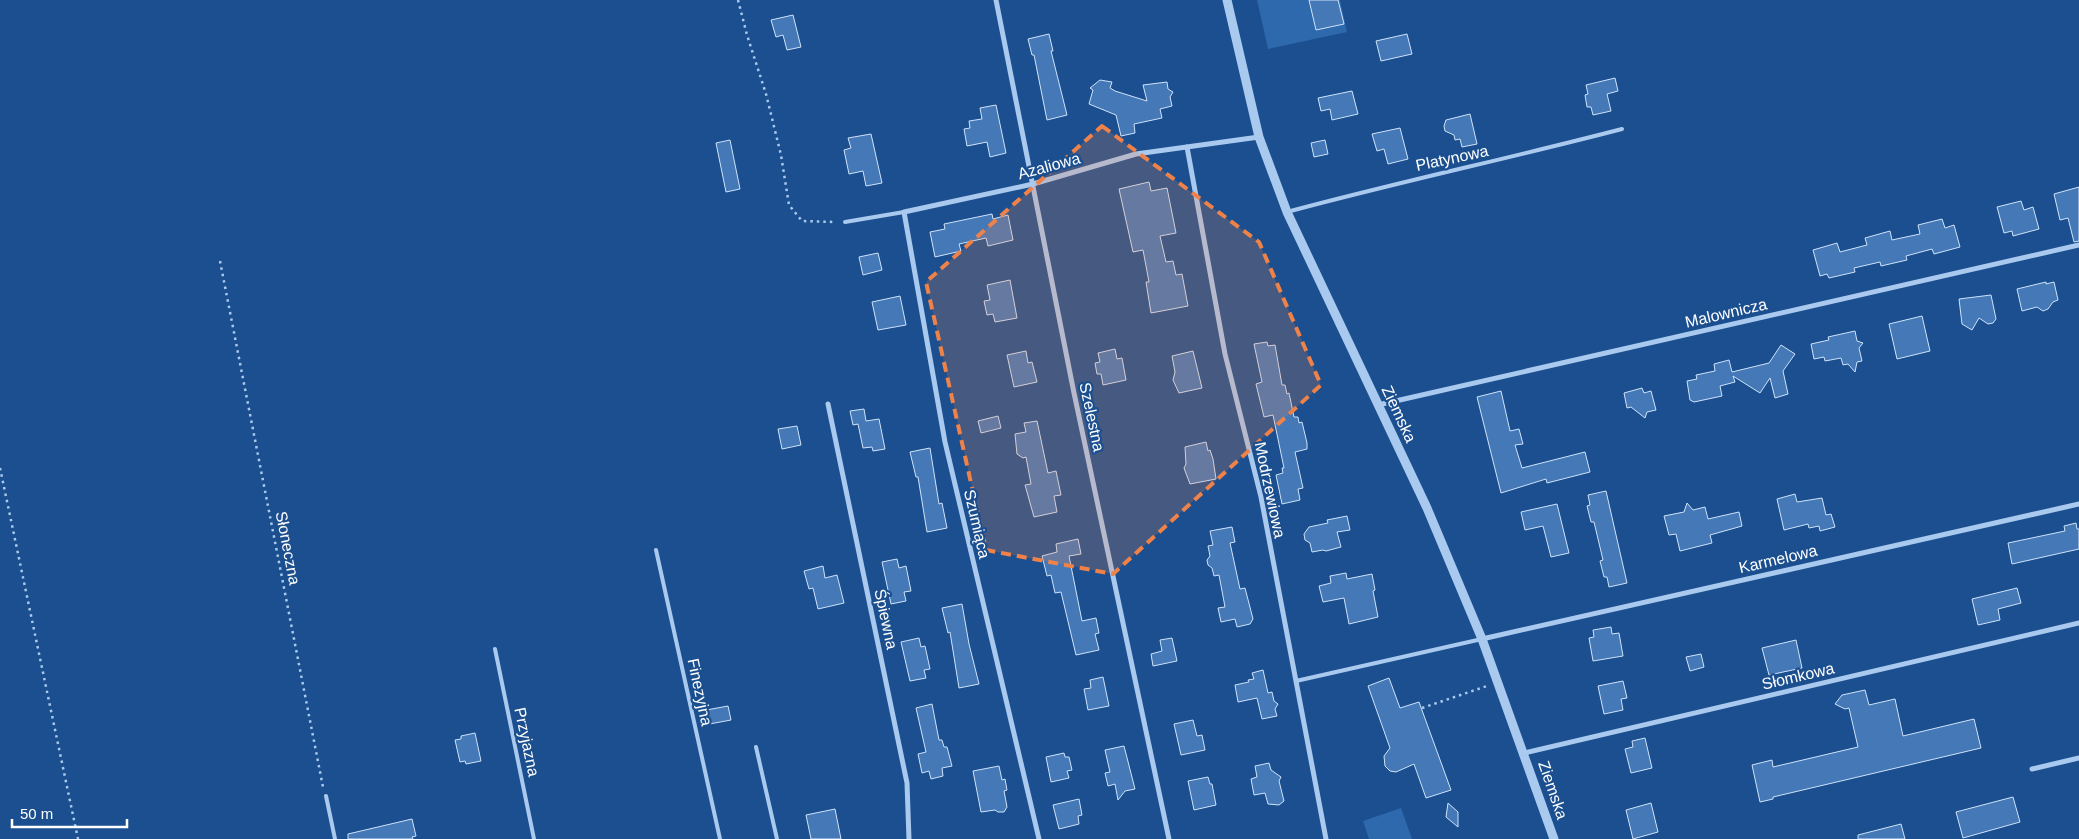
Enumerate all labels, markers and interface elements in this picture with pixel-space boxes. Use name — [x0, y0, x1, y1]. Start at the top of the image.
street label: Platynowa — [1414, 142, 1490, 174]
street label: Azaliowa — [1016, 149, 1082, 182]
street label: Malownicza — [1683, 295, 1769, 331]
street label: Szelestna — [1076, 381, 1108, 453]
street label: Ziemska — [1379, 383, 1420, 445]
street label: Modrzewiowa — [1252, 440, 1289, 540]
street label: Szumiąca — [961, 488, 993, 560]
street label: Słoneczna — [273, 510, 303, 586]
street label: Karmelowa — [1737, 542, 1819, 576]
street label: Śpiewna — [871, 587, 902, 651]
street label: Finezyjna — [685, 657, 715, 727]
street label: Słomkowa — [1760, 659, 1836, 693]
street label: Przyjazna — [511, 706, 543, 778]
street label: Ziemska — [1535, 759, 1571, 821]
scale bar — [12, 796, 128, 828]
text: 50 m — [20, 805, 53, 822]

